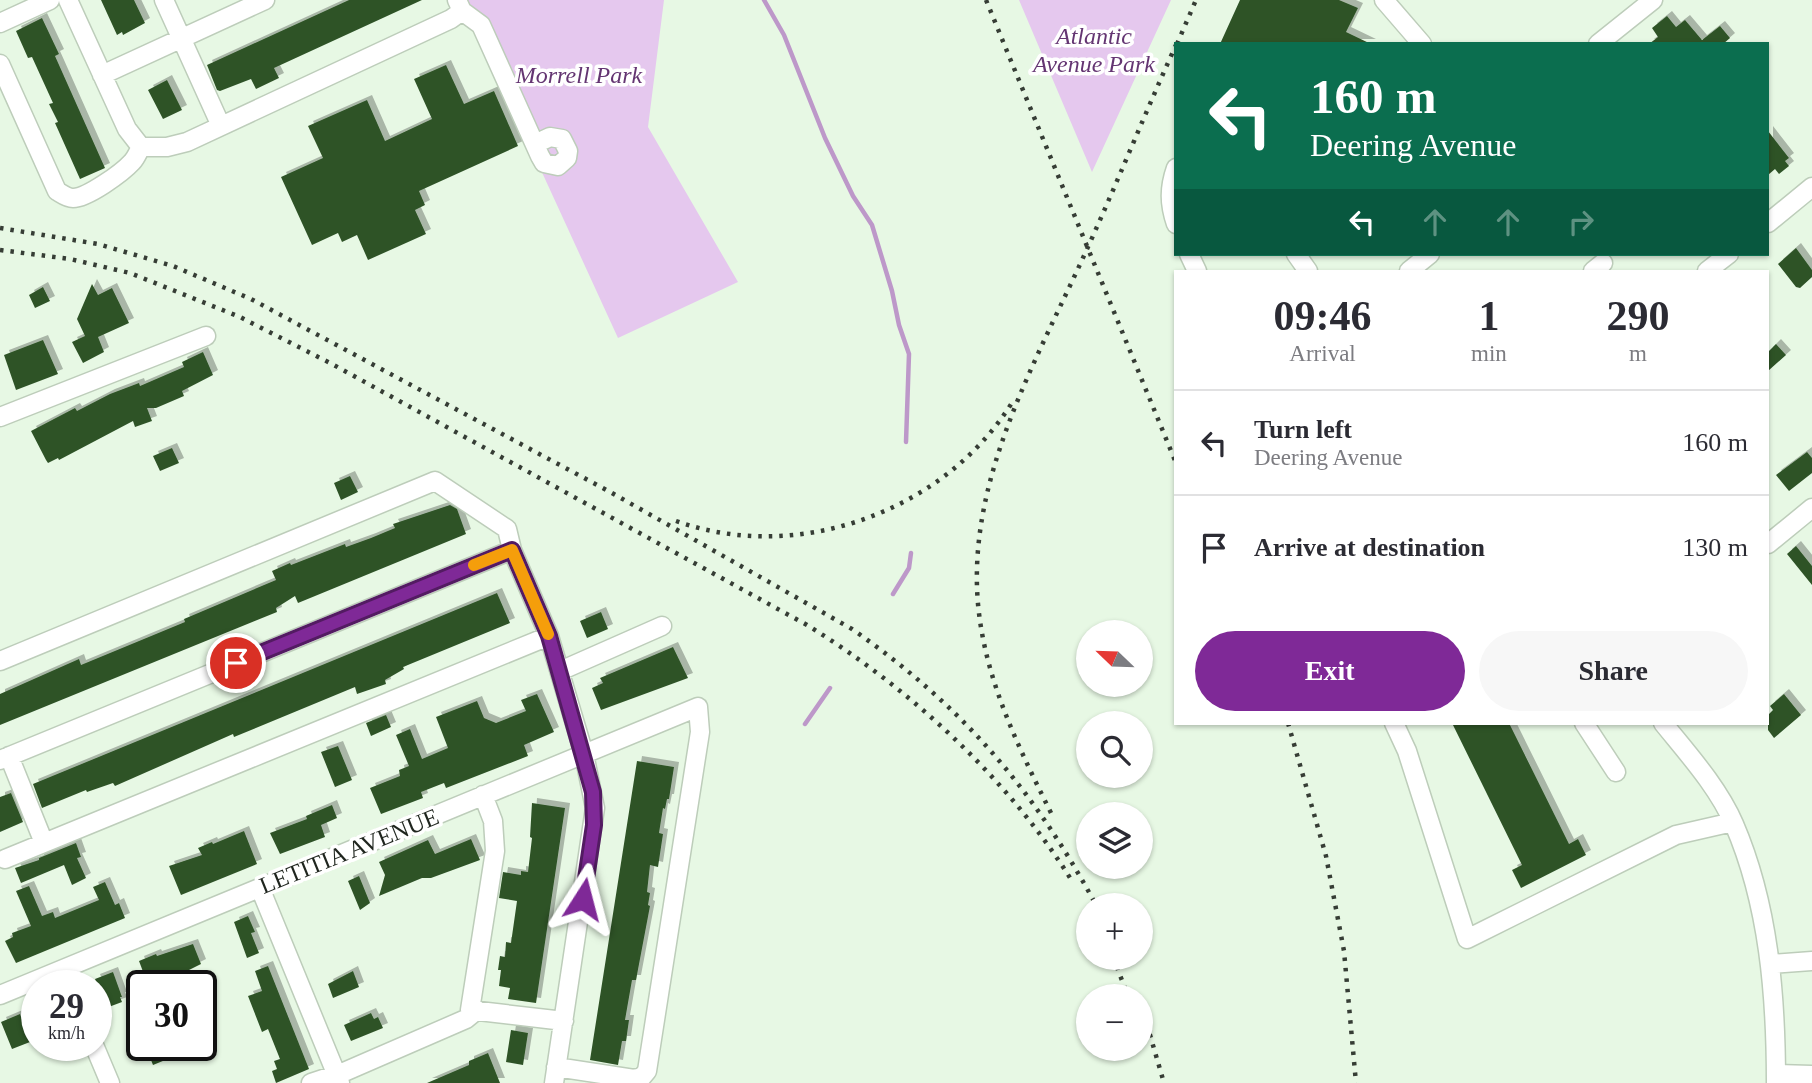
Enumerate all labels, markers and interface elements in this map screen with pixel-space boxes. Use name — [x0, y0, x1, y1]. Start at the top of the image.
park label: Atlantic Avenue Park — [1031, 23, 1155, 77]
park label: Morrell Park — [515, 62, 643, 88]
text: 160 m — [1310, 69, 1437, 124]
icon: left — [1195, 70, 1286, 161]
text: Deering Avenue — [1310, 127, 1516, 163]
icon: left — [1343, 203, 1381, 241]
icon: ahead — [1416, 203, 1454, 241]
icon: ahead — [1489, 203, 1527, 241]
icon: right — [1562, 203, 1600, 241]
text: 09:46 — [1274, 293, 1372, 339]
text: 1 — [1478, 293, 1499, 339]
text: 290 — [1606, 293, 1669, 339]
text: Arrival — [1289, 341, 1356, 366]
text: min — [1471, 341, 1507, 366]
text: m — [1629, 341, 1647, 366]
text: Turn left — [1254, 415, 1352, 444]
icon: left — [1195, 424, 1233, 462]
text: 160 m — [1682, 428, 1748, 457]
text: Deering Avenue — [1254, 445, 1402, 470]
icon: arrive — [1195, 529, 1233, 567]
text: Arrive at destination — [1254, 533, 1485, 562]
text: 130 m — [1682, 533, 1748, 562]
north arrow — [1076, 620, 1153, 696]
map controls — [1076, 620, 1153, 1061]
button: Exit — [1195, 631, 1465, 711]
button: Share — [1479, 631, 1748, 711]
pin — [206, 633, 266, 693]
icon: arrive — [217, 644, 255, 682]
button: search — [1076, 711, 1153, 788]
button: layers — [1076, 802, 1153, 879]
street label: LETITIA AVENUE — [256, 803, 442, 899]
position arrow — [546, 862, 620, 936]
button: + — [1076, 893, 1153, 970]
speed limit sign: 30 — [126, 970, 217, 1061]
button: − — [1076, 984, 1153, 1061]
text: 29 — [49, 987, 84, 1026]
text: km/h — [48, 1023, 85, 1043]

